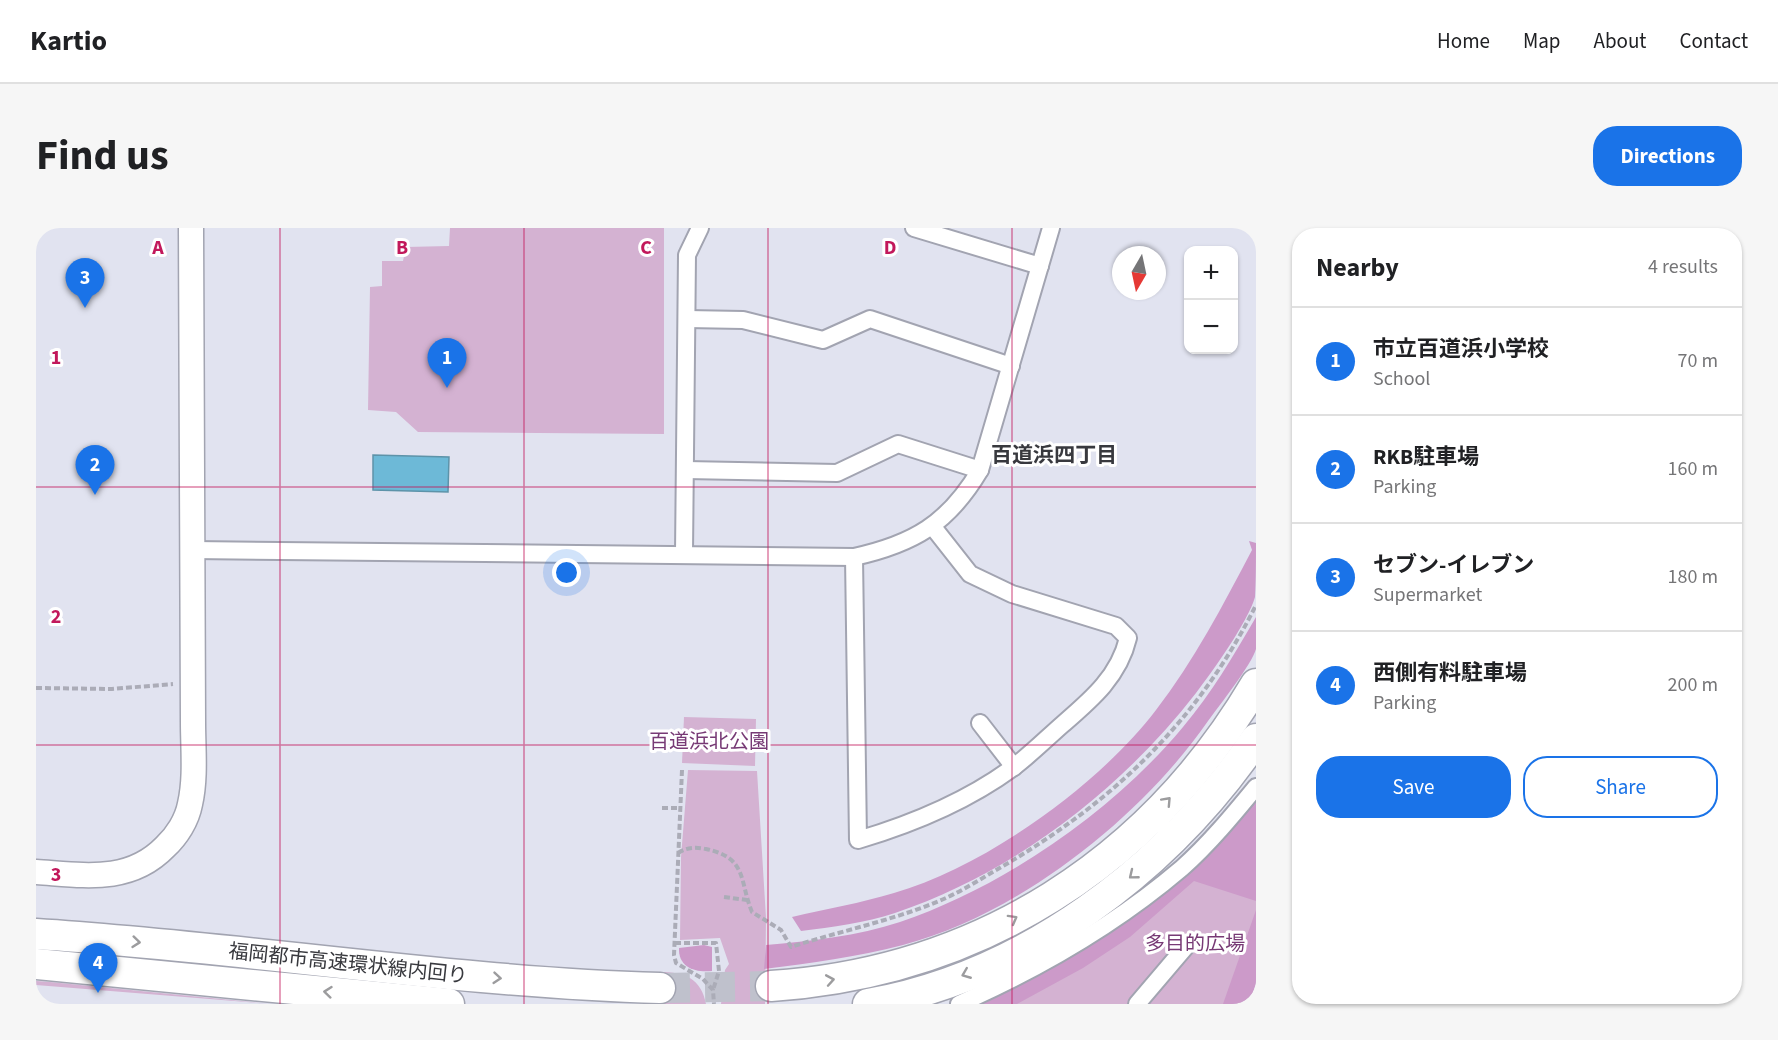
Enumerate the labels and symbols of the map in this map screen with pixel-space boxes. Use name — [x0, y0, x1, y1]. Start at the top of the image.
text: A — [151, 234, 164, 262]
text: B — [396, 234, 408, 262]
text: C — [640, 234, 652, 262]
text: D — [884, 234, 896, 262]
north arrow — [1112, 246, 1166, 300]
pin: 3 — [65, 259, 104, 308]
pin: 1 — [428, 338, 466, 388]
text: 1 — [51, 344, 61, 372]
district label: 百道浜四丁目 — [991, 440, 1117, 470]
pin: 2 — [76, 446, 114, 495]
your location — [552, 558, 581, 587]
text: 2 — [51, 603, 61, 631]
park label: 百道浜北公園 — [649, 728, 769, 756]
one-way arrow — [1160, 797, 1171, 808]
text: 3 — [51, 861, 61, 889]
one-way arrow — [1129, 868, 1140, 879]
one-way arrow — [1007, 915, 1018, 926]
park label: 多目的広場 — [1145, 930, 1245, 958]
one-way arrow — [132, 935, 141, 948]
street label: 福岡都市高速環状線内回り — [227, 938, 469, 990]
pin: 4 — [78, 944, 118, 993]
one-way arrow — [961, 967, 972, 979]
one-way arrow — [493, 971, 502, 984]
one-way arrow — [825, 975, 834, 987]
one-way arrow — [323, 986, 332, 999]

